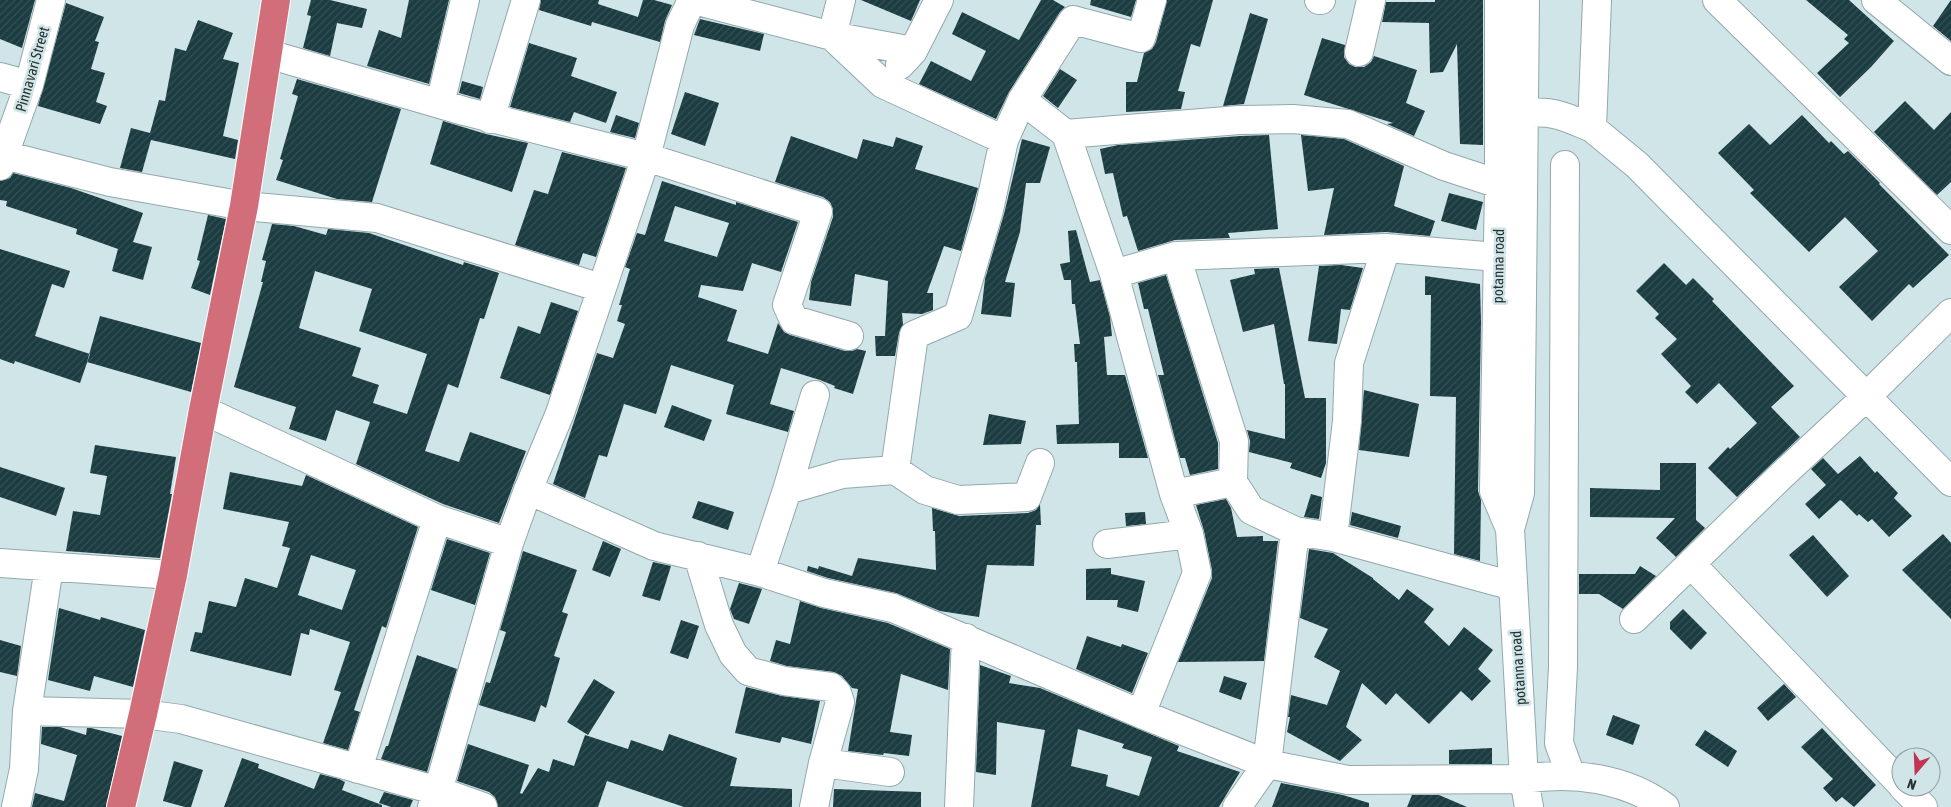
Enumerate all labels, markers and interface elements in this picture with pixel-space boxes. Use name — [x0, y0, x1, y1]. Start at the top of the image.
street label: Pinnavari Street — [12, 24, 52, 114]
street label: potanna road — [1489, 229, 1507, 303]
street label: potanna road — [1507, 630, 1529, 706]
north arrow — [1891, 747, 1941, 797]
text: N — [1905, 775, 1918, 793]

